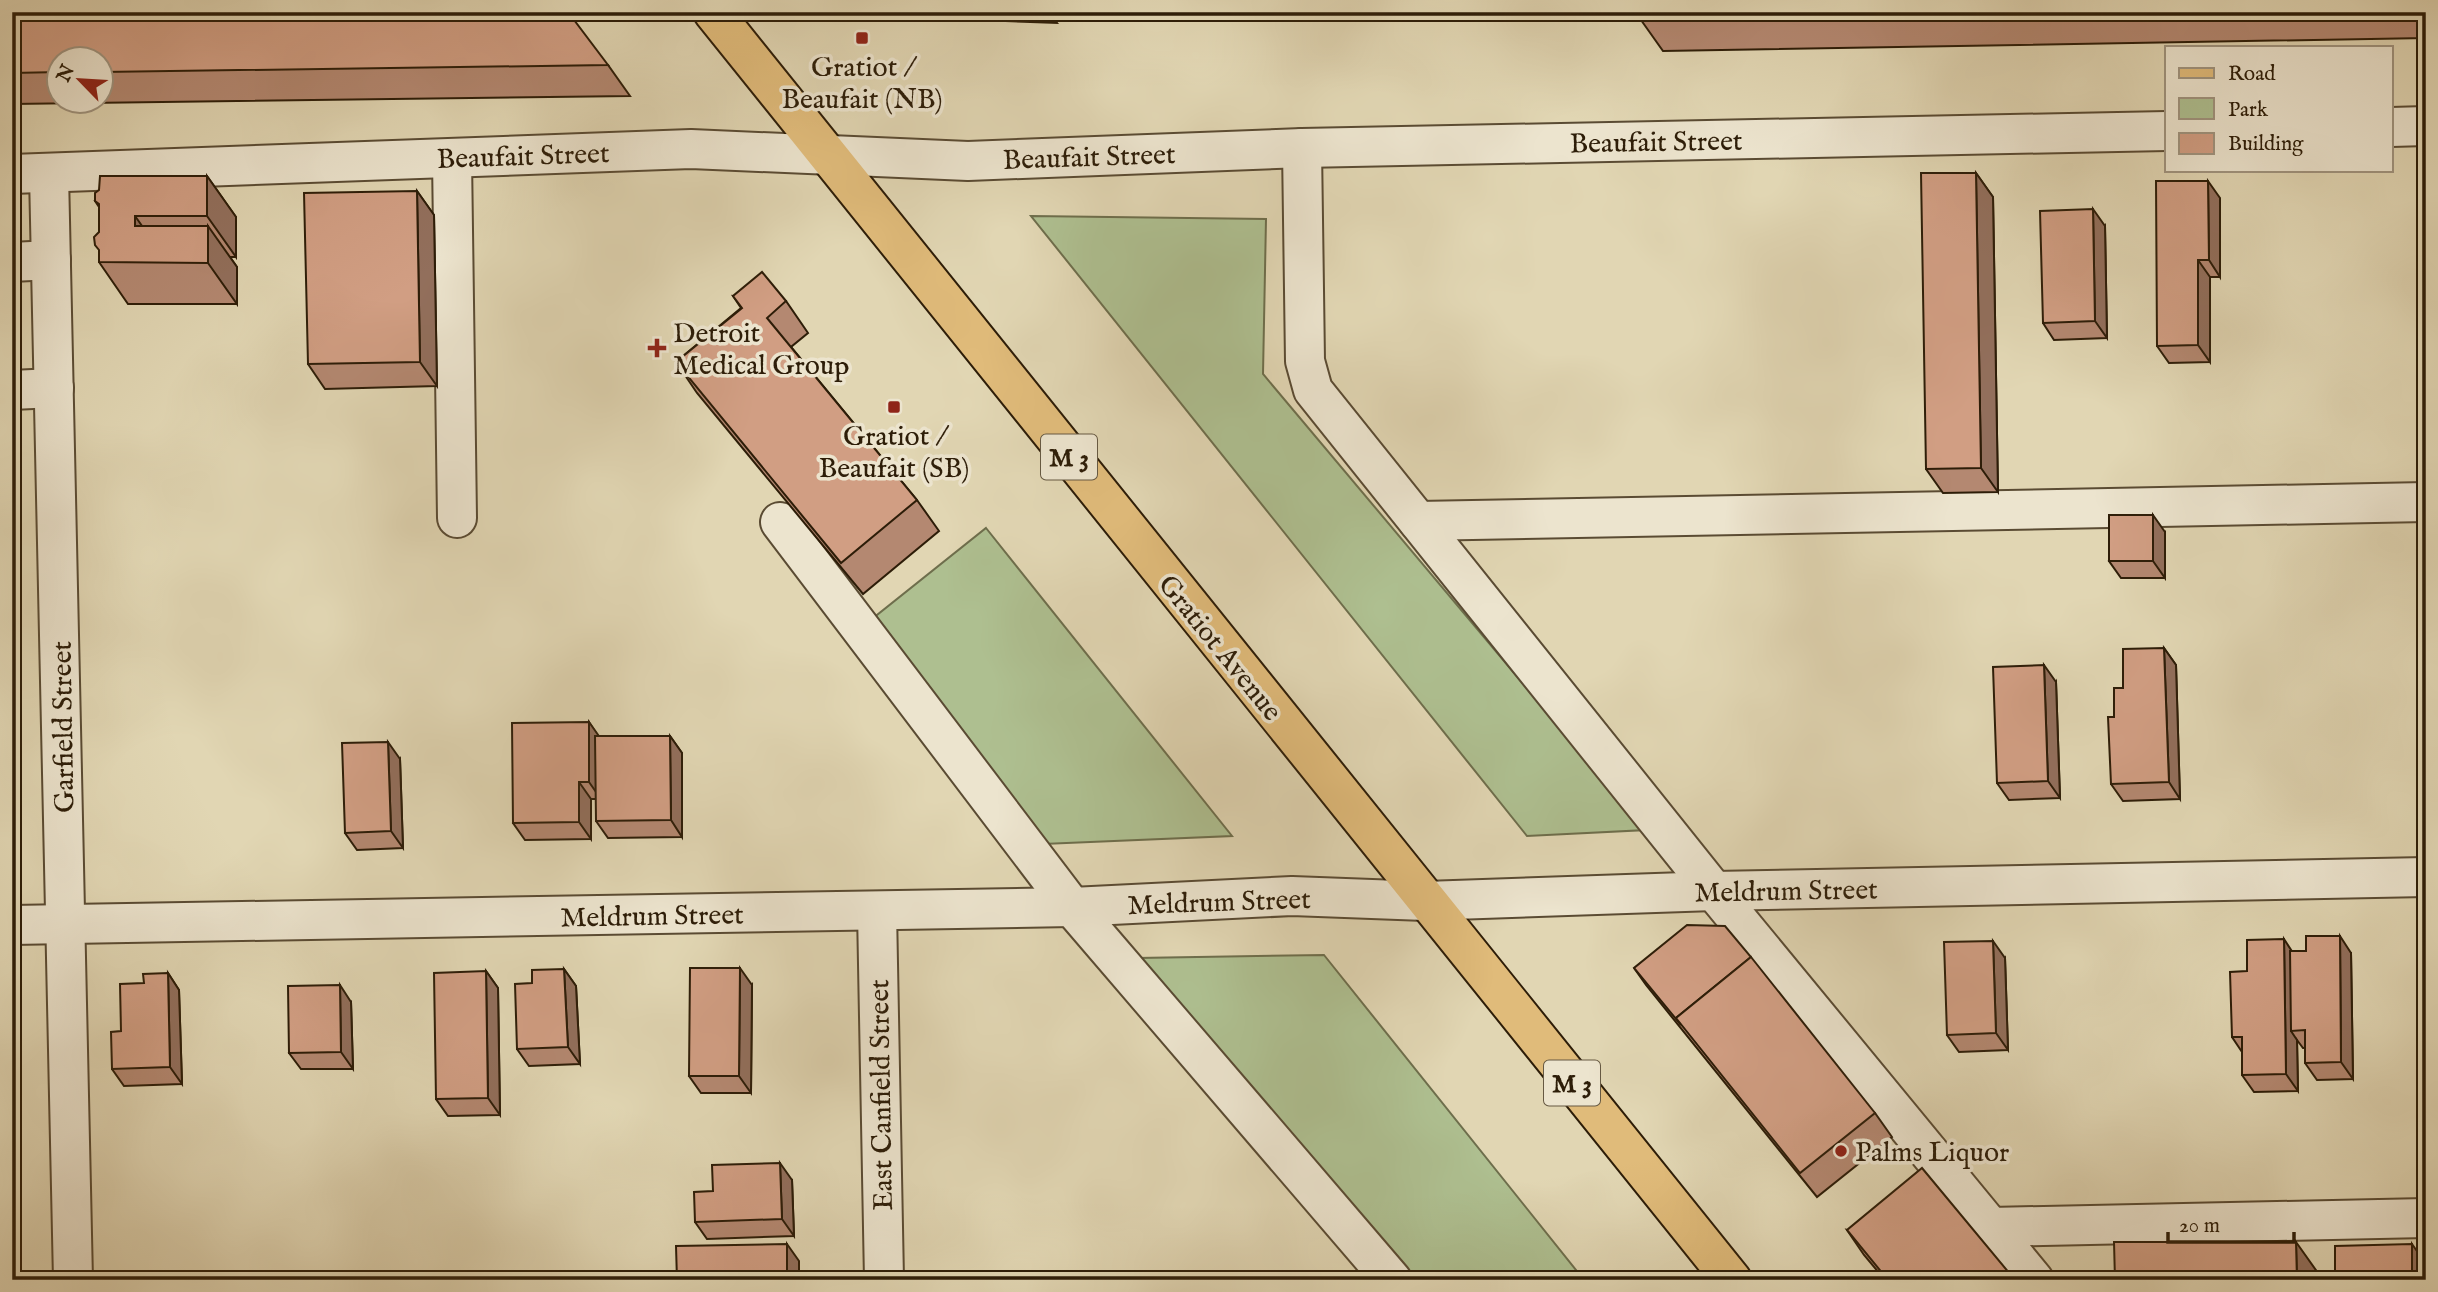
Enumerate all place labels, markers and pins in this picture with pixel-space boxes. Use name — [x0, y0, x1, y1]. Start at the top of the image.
marker: Gratiot / Beaufait (NB) — [854, 30, 870, 46]
place label: Gratiot / Beaufait (NB) — [781, 51, 943, 118]
place label: Detroit Medical Group — [673, 317, 849, 384]
marker: Detroit Medical Group — [647, 338, 667, 358]
marker: Gratiot / Beaufait (SB) — [886, 399, 902, 415]
place label: Gratiot / Beaufait (SB) — [819, 420, 969, 487]
place label: Palms Liquor — [1855, 1136, 2009, 1171]
marker: Palms Liquor — [1833, 1143, 1849, 1159]

